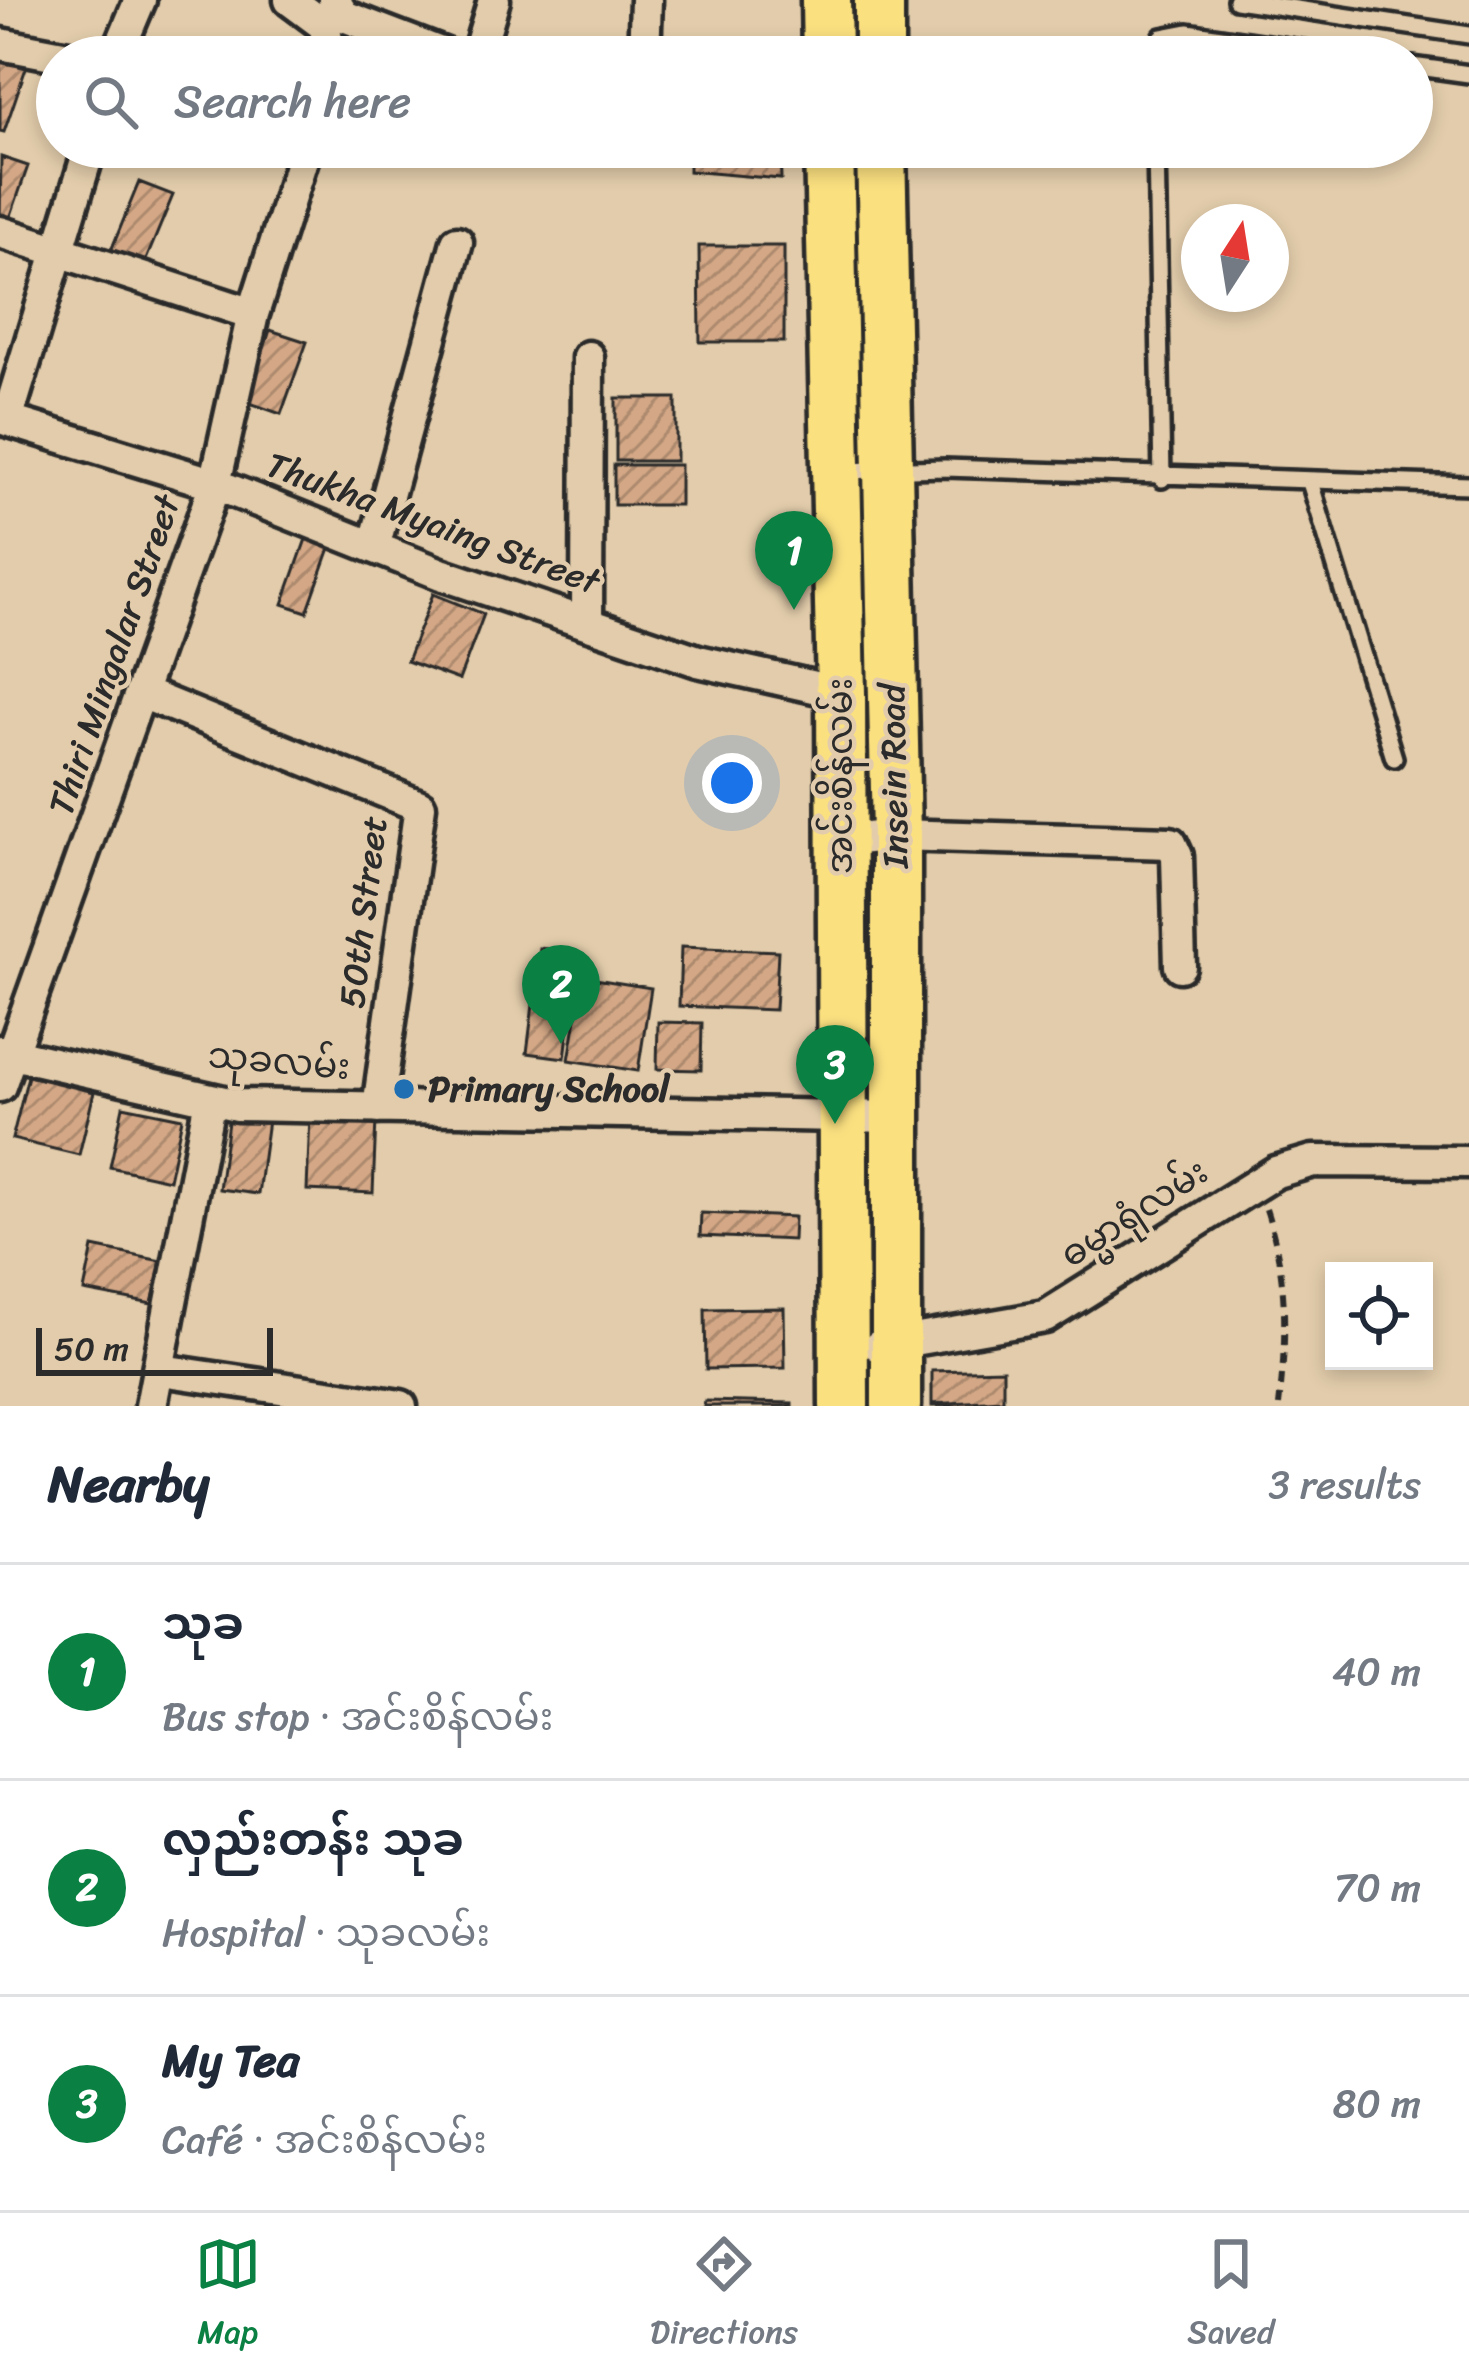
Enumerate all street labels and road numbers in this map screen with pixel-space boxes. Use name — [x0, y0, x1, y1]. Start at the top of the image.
street label: Thukha Myaing Street — [257, 433, 610, 614]
street label: Thiri Mingalar Street — [29, 485, 199, 824]
street label: အင်းစိန်လမ်း — [808, 678, 872, 874]
street label: Insein Road — [860, 680, 928, 870]
street label: 50th Street — [319, 812, 407, 1012]
street label: သုခလမ်း — [205, 1023, 353, 1099]
street label: ဓမ္မာရုံလမ်း — [1047, 1141, 1221, 1285]

